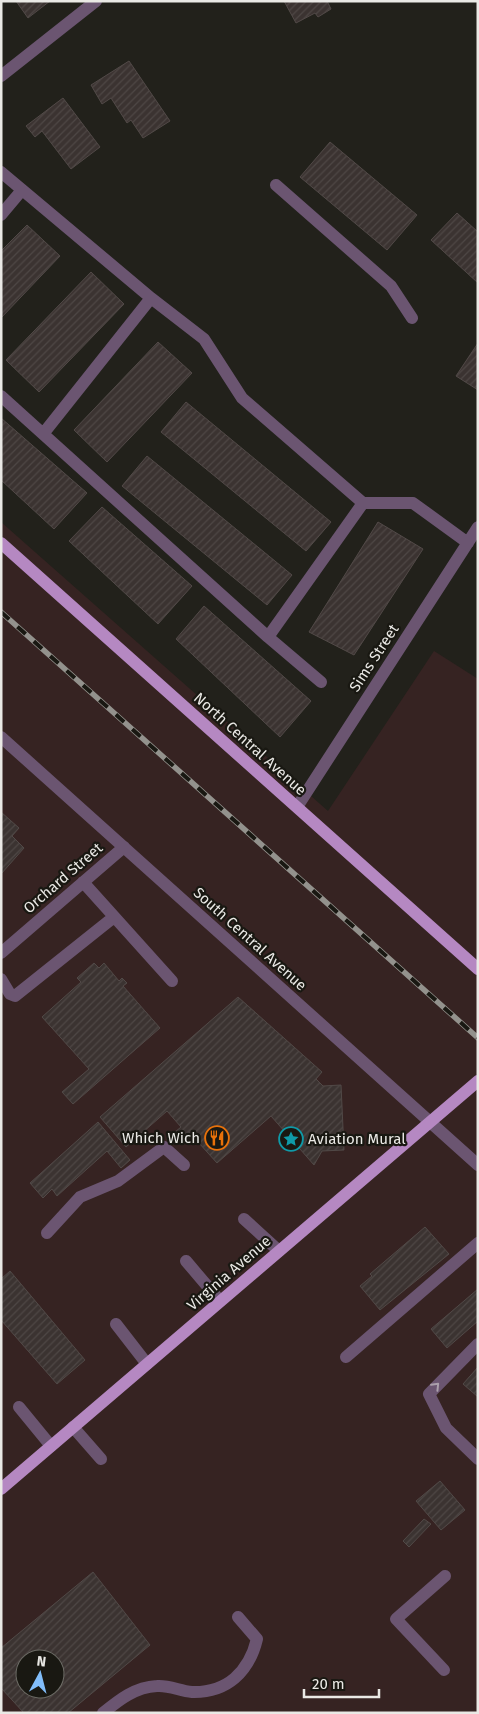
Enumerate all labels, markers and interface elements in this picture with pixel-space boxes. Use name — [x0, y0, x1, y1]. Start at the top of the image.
street label: Sims Street — [346, 620, 403, 695]
street label: North Central Avenue — [190, 689, 310, 799]
street label: Orchard Street — [20, 838, 107, 917]
street label: South Central Avenue — [190, 884, 310, 994]
restaurant icon: Which Wich — [204, 1125, 230, 1151]
place icon: Aviation Mural — [278, 1126, 304, 1152]
place label: Which Wich — [122, 1129, 200, 1147]
place label: Aviation Mural — [308, 1130, 406, 1148]
street label: Virginia Avenue — [183, 1232, 275, 1314]
one-way arrow — [430, 1383, 439, 1392]
north arrow — [15, 1649, 65, 1699]
text: N — [36, 1653, 47, 1671]
scale bar — [304, 1666, 379, 1698]
text: 20 m — [312, 1675, 345, 1693]

